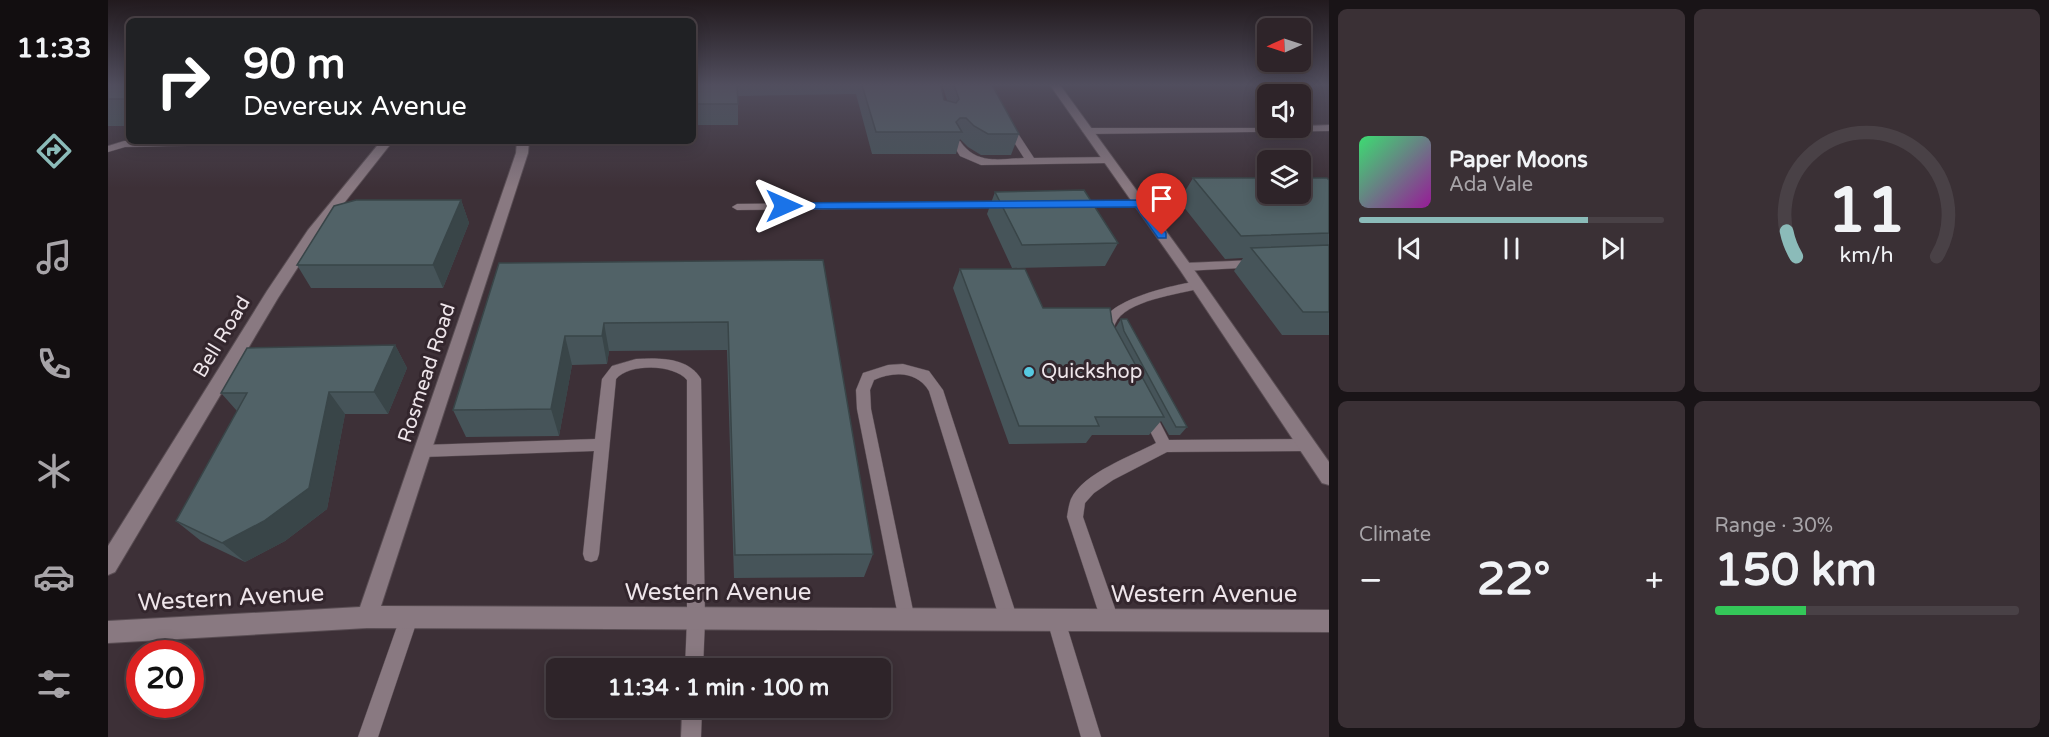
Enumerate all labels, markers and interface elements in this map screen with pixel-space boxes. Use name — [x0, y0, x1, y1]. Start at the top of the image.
north arrow — [1257, 18, 1311, 72]
map controls — [1257, 18, 1311, 204]
text: 11:33 — [17, 32, 91, 65]
text: 90 m — [243, 39, 345, 90]
icon: right — [144, 42, 222, 120]
button: sound — [1257, 84, 1311, 138]
text: Devereux Avenue — [243, 90, 467, 123]
icon: directions — [33, 130, 75, 172]
text: Paper Moons — [1449, 147, 1588, 173]
button: layers — [1257, 150, 1311, 204]
pin — [1136, 173, 1187, 235]
text: Ada Vale — [1449, 173, 1533, 197]
position arrow — [752, 174, 816, 238]
text: 11 — [1828, 175, 1906, 250]
icon: arrive — [1145, 182, 1178, 215]
icon: previous — [1393, 232, 1426, 265]
icon: pause — [1495, 232, 1528, 265]
icon: next — [1596, 232, 1629, 265]
icon: music — [33, 236, 75, 278]
text: km/h — [1840, 243, 1894, 269]
street label: Bell Road — [188, 292, 256, 382]
street label: Rosmead Road — [393, 300, 461, 446]
icon: phone — [33, 343, 75, 385]
place label: Quickshop — [1041, 360, 1142, 384]
marker: Quickshop — [1022, 365, 1036, 379]
icon: climate — [33, 450, 75, 492]
text: Range · 30% — [1715, 514, 1833, 538]
text: Climate — [1359, 523, 1431, 547]
text: 150 km — [1715, 544, 1877, 598]
text: 22° — [1477, 553, 1550, 607]
icon: car — [33, 556, 75, 598]
text: − — [1359, 561, 1383, 600]
text: + — [1645, 561, 1663, 600]
street label: Western Avenue — [625, 578, 811, 607]
street label: Western Avenue — [137, 579, 325, 617]
street label: Western Avenue — [1111, 580, 1297, 609]
speed limit sign: 20 — [126, 640, 204, 718]
icon: filters — [33, 663, 75, 705]
text: 11:34 · 1 min · 100 m — [608, 675, 829, 701]

